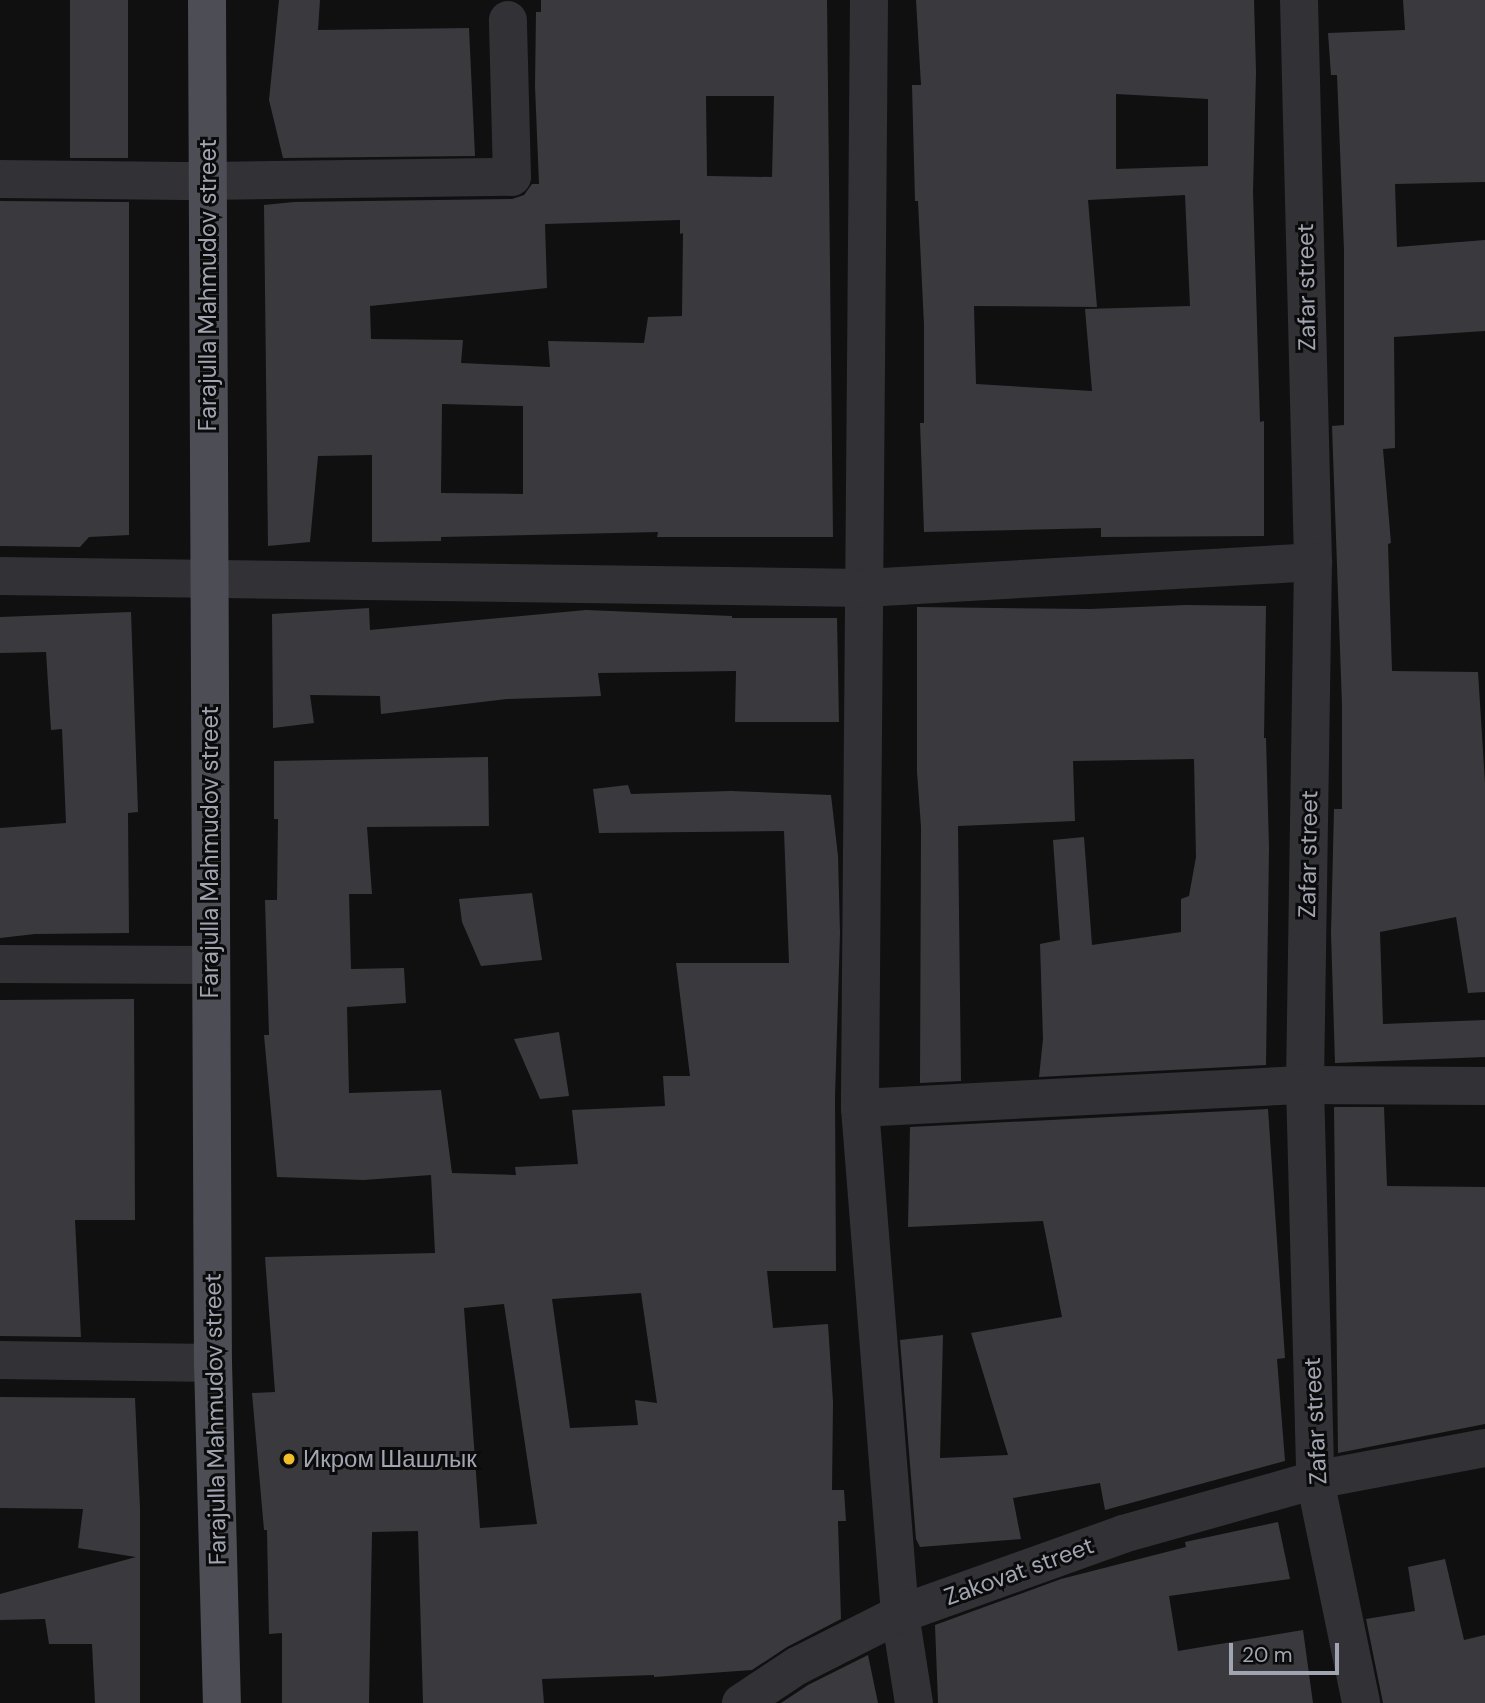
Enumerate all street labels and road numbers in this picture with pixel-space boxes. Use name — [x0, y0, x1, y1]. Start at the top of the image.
street label: Farajulla Mahmudov street — [194, 139, 222, 431]
street label: Zafar street — [1290, 223, 1322, 351]
street label: Farajulla Mahmudov street — [196, 706, 224, 998]
street label: Zafar street — [1292, 790, 1324, 918]
street label: Farajulla Mahmudov street — [198, 1273, 232, 1565]
street label: Zafar street — [1297, 1357, 1333, 1485]
street label: Zakovat street — [940, 1531, 1098, 1611]

